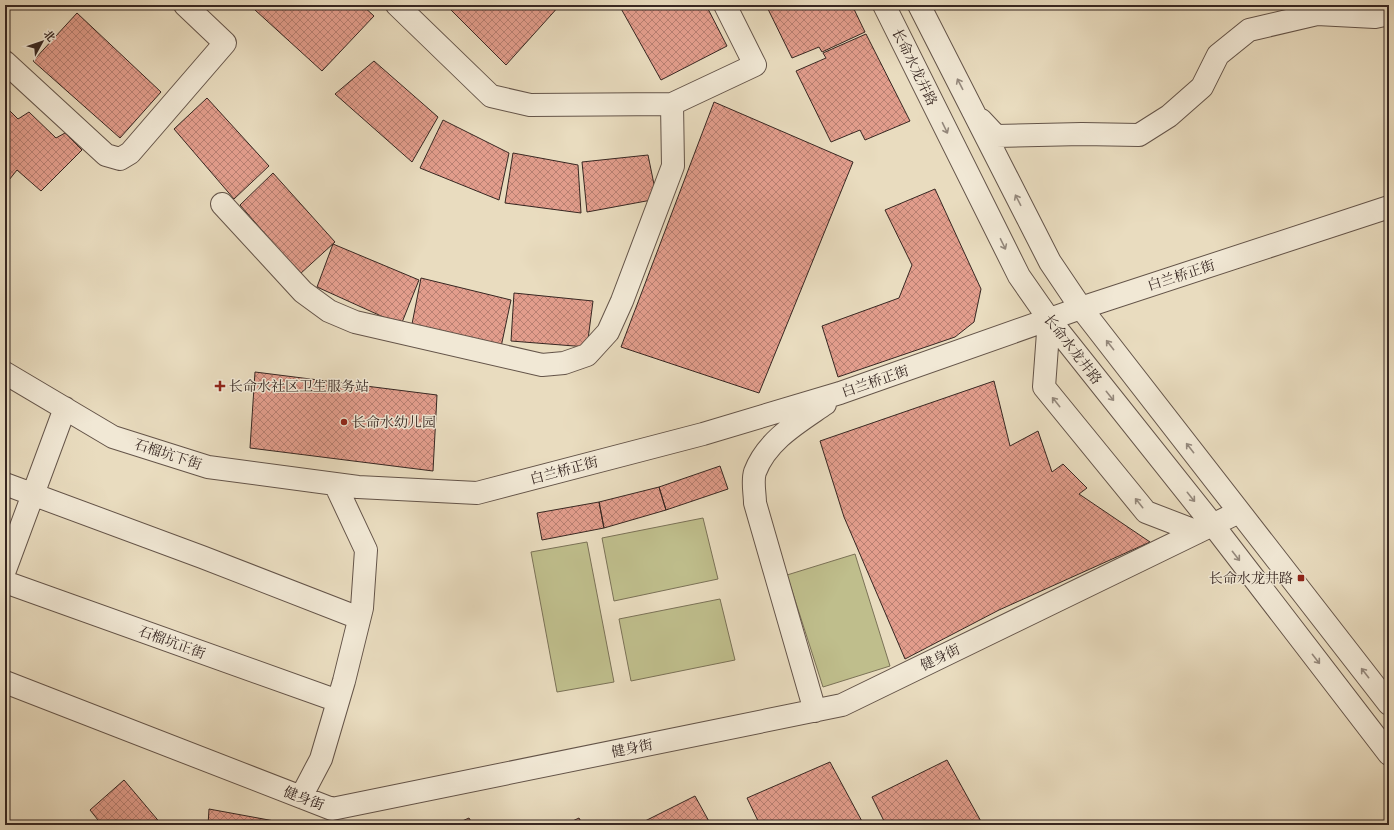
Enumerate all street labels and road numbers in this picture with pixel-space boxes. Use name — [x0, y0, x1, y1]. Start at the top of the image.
street label: 长命水龙井路 — [888, 25, 942, 109]
street label: 白兰桥正街 — [1145, 255, 1217, 295]
street label: 长命水龙井路 — [1039, 310, 1107, 388]
street label: 白兰桥正街 — [839, 360, 911, 402]
street label: 石榴坑下街 — [132, 434, 204, 474]
street label: 白兰桥正街 — [528, 451, 600, 489]
street label: 石榴坑正街 — [136, 621, 208, 663]
street label: 健身街 — [917, 639, 963, 675]
street label: 健身街 — [609, 734, 655, 762]
street label: 健身街 — [281, 781, 327, 815]

